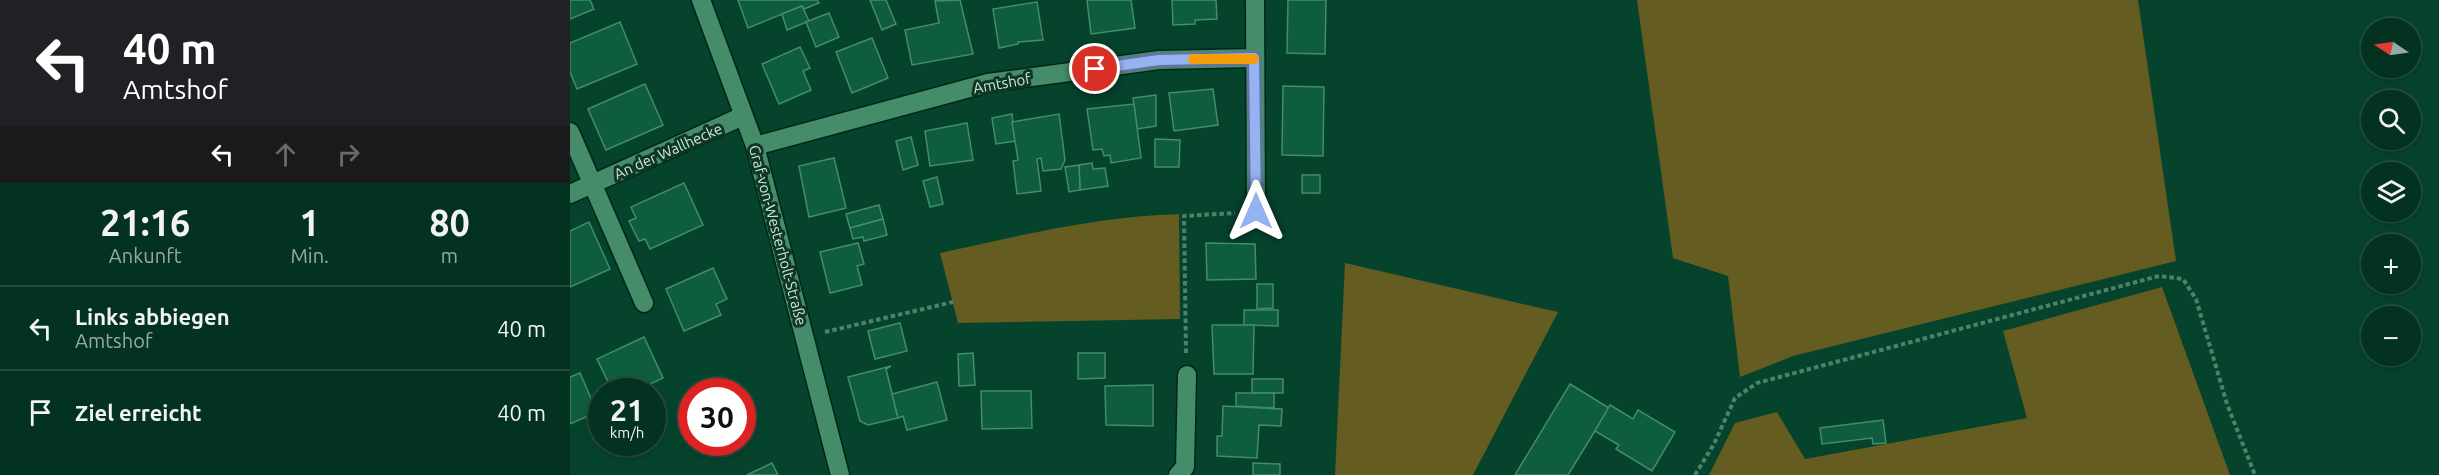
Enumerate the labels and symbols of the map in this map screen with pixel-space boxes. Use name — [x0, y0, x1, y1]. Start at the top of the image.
north arrow — [2361, 18, 2421, 78]
pin — [1069, 43, 1120, 94]
street label: Amtshof — [972, 70, 1032, 96]
street label: An der Wallhecke — [611, 120, 725, 182]
street label: Graf-von-Westerholt-Straße — [746, 143, 810, 327]
position arrow — [1224, 179, 1288, 243]
speed limit sign: 30 — [678, 378, 756, 456]

